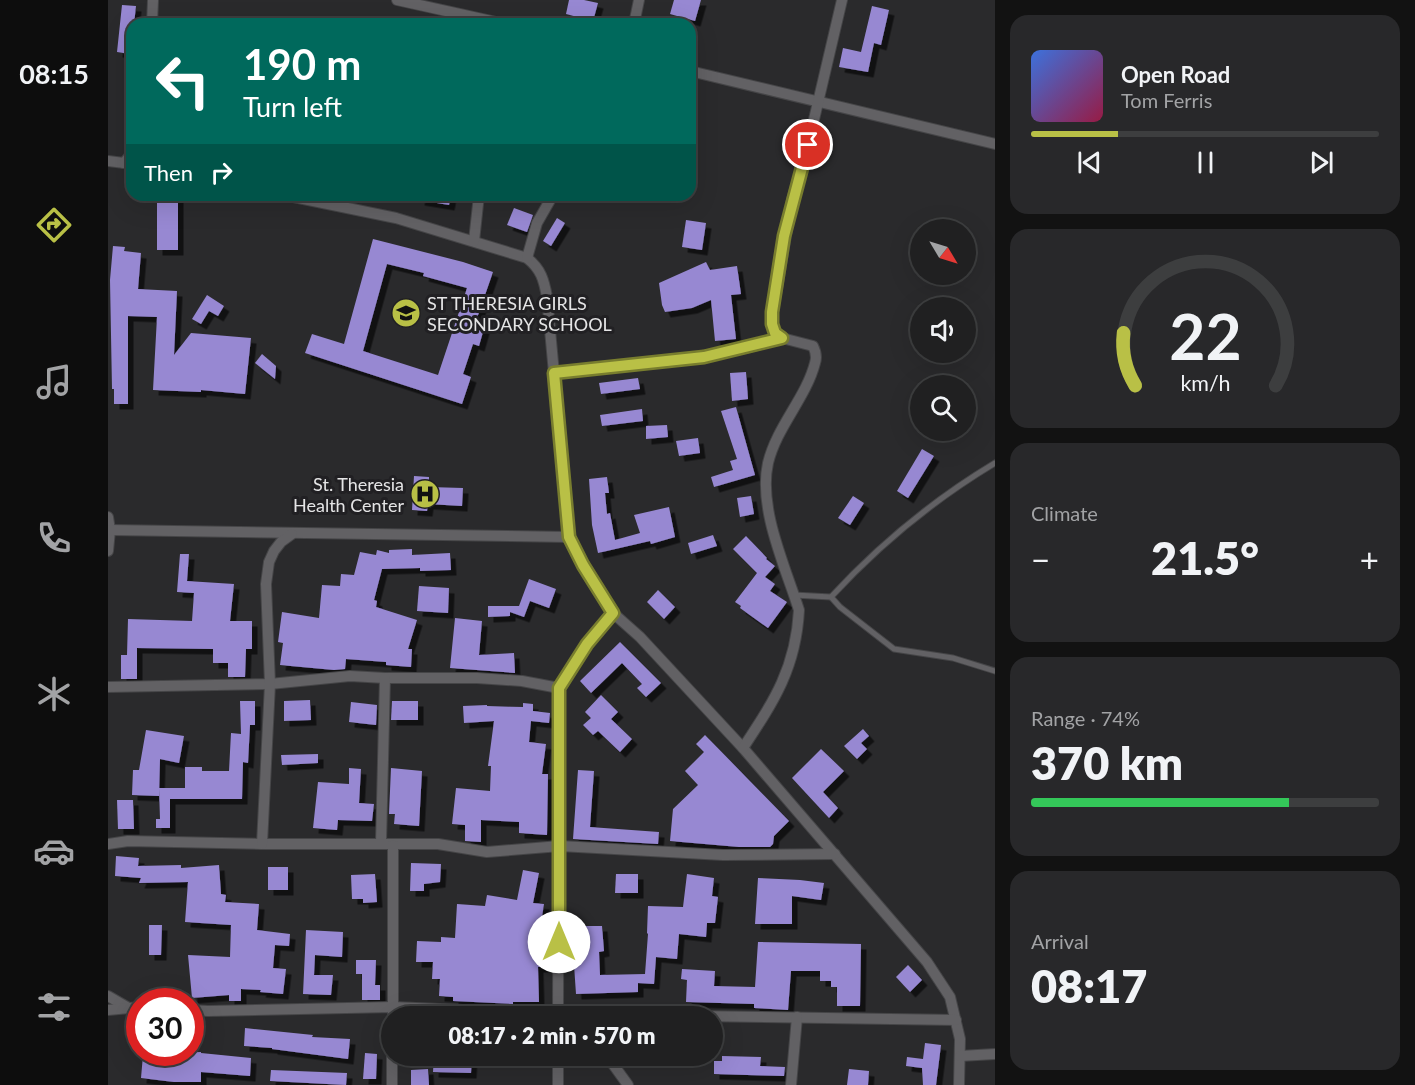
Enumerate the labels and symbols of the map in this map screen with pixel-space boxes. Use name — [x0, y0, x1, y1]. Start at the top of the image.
pin — [782, 119, 833, 170]
north arrow — [910, 219, 976, 285]
place label: ST THERESIA GIRLS SECONDARY SCHOOL — [427, 292, 612, 335]
school or university icon: ST THERESIA GIRLS SECONDARY SCHOOL — [390, 297, 422, 329]
place label: St. Theresia Health Center — [293, 473, 404, 516]
hospital icon: St. Theresia Health Center — [409, 478, 441, 510]
position arrow — [527, 910, 591, 974]
speed limit sign: 30 — [126, 988, 204, 1066]

